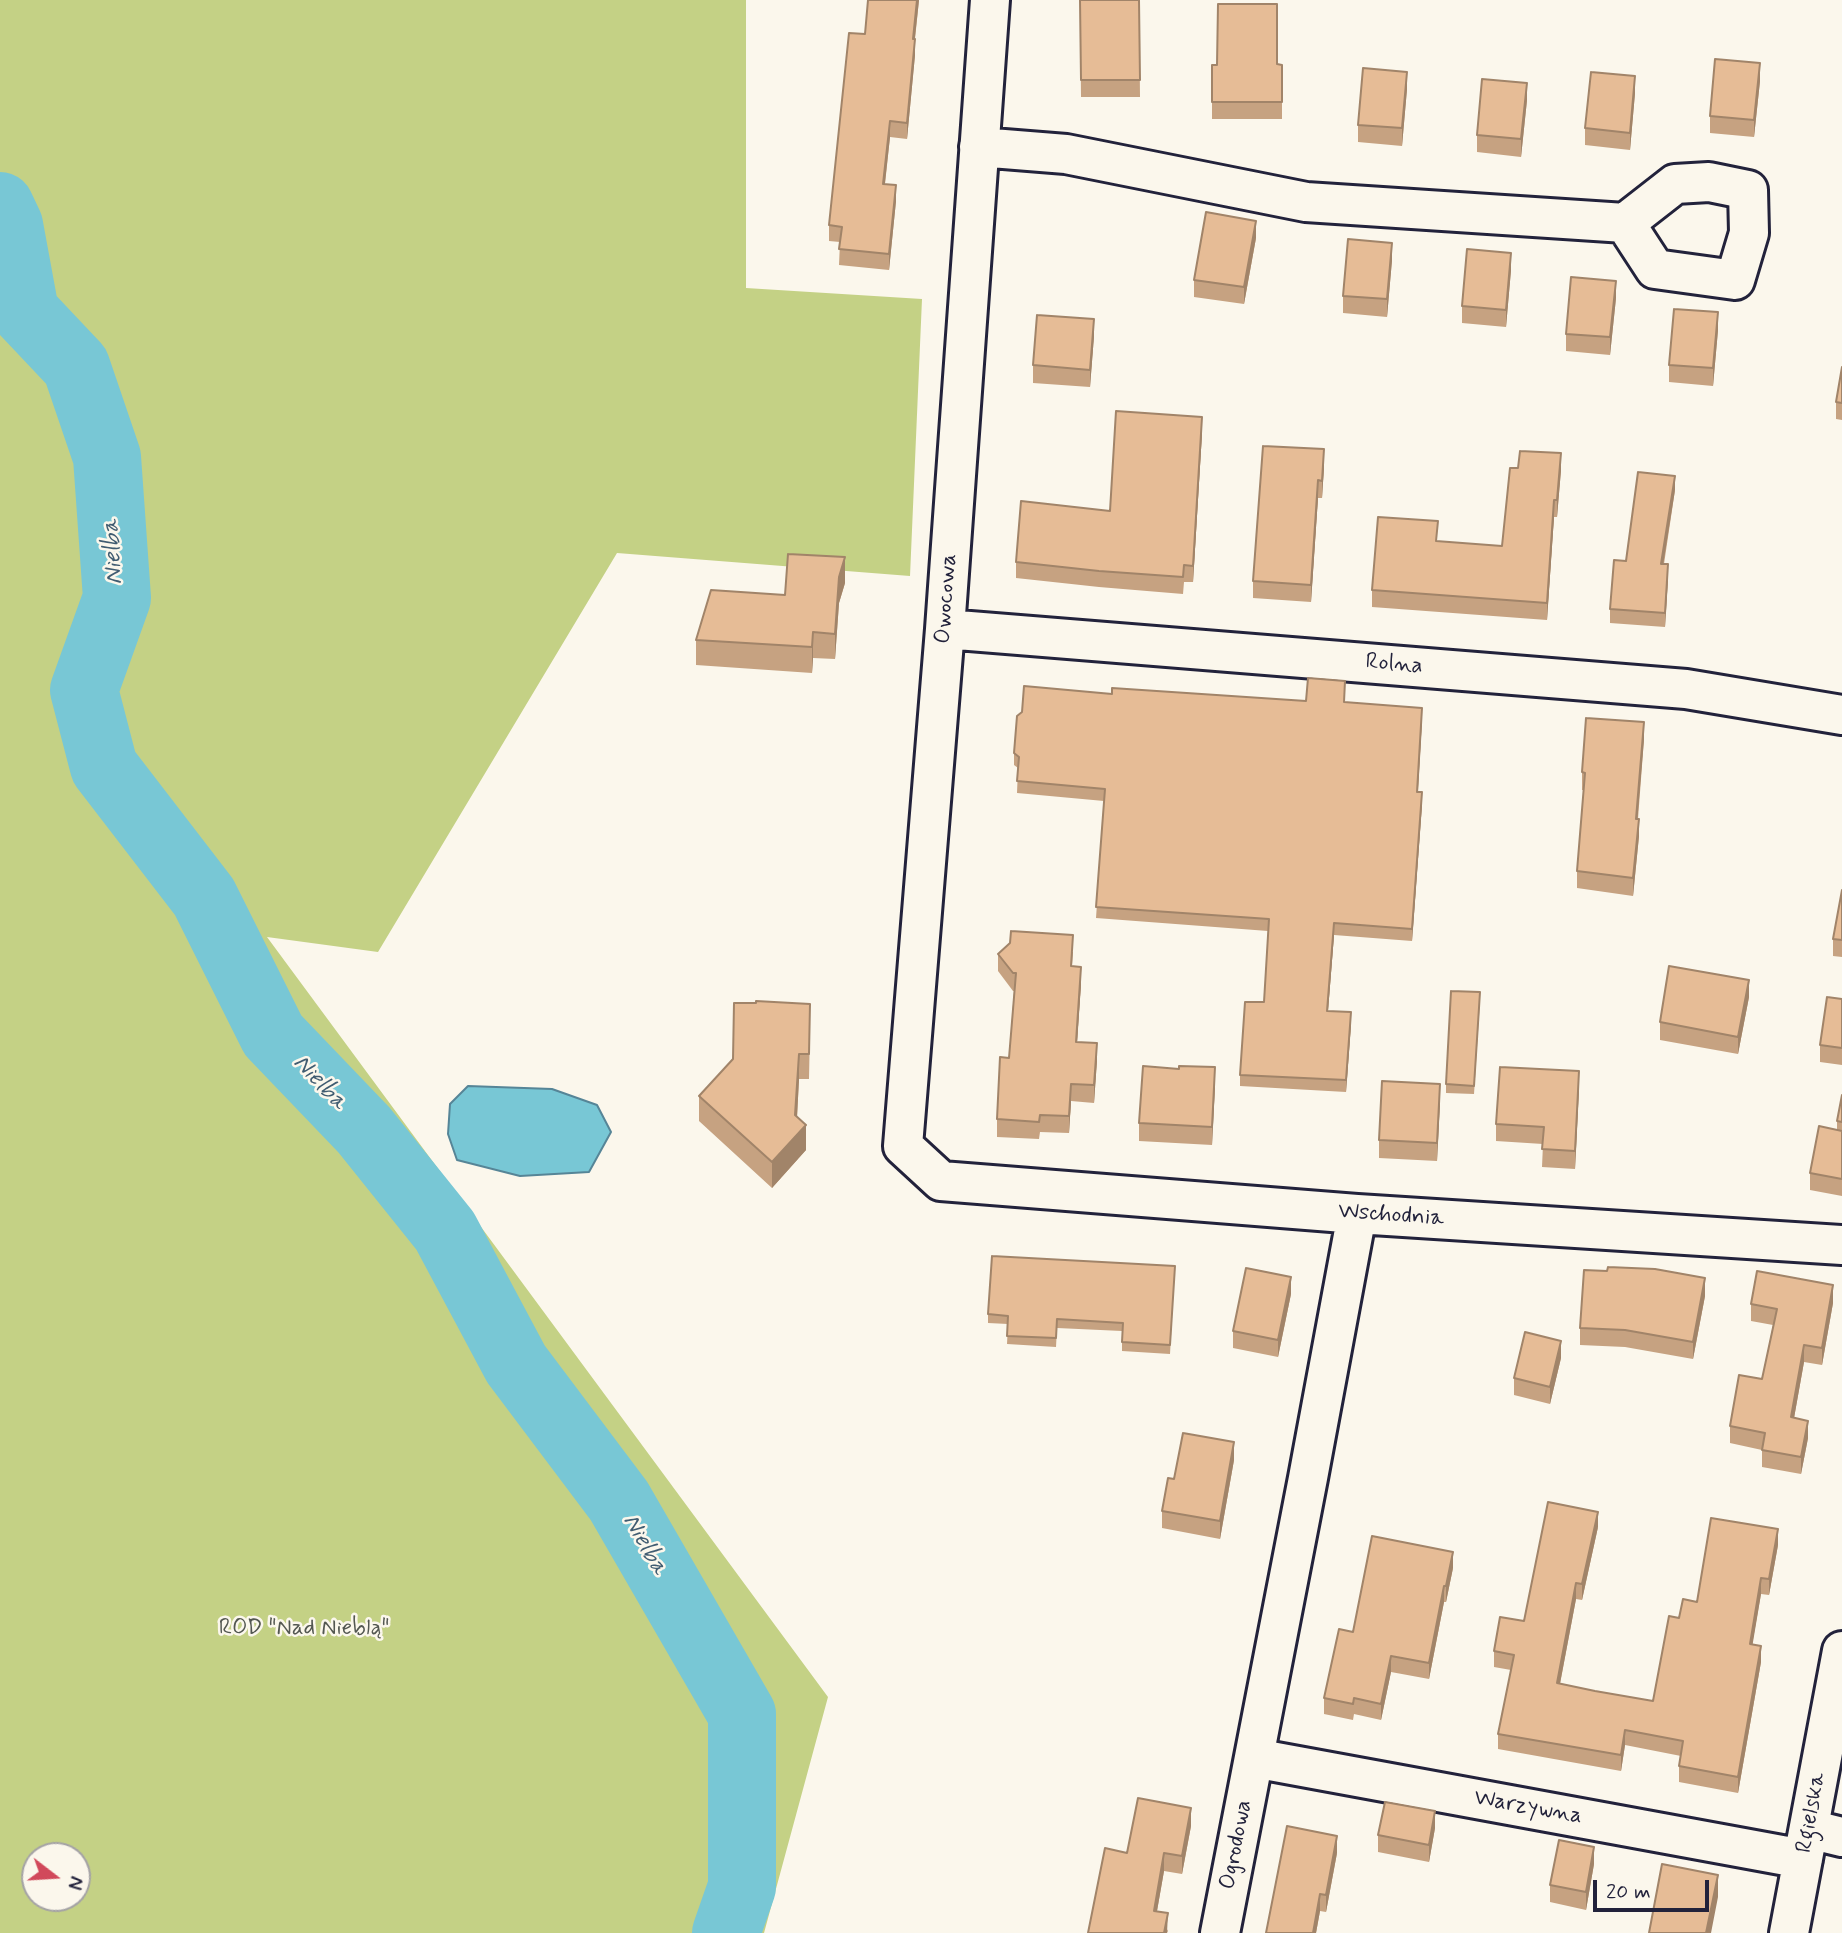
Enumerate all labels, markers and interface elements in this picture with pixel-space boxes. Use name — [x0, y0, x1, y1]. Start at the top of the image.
water label: Nielba — [97, 518, 131, 586]
street label: Owocowa — [930, 553, 964, 645]
street label: Rolna — [1364, 649, 1424, 681]
water label: Nielba — [286, 1049, 352, 1117]
street label: Wschodnia — [1337, 1199, 1445, 1233]
water label: Nielba — [615, 1509, 673, 1581]
park label: ROD "Nad Nieblą" — [219, 1615, 389, 1643]
street label: Rgielska — [1791, 1771, 1833, 1855]
street label: Warzywna — [1472, 1785, 1584, 1831]
street label: Ogrodowa — [1215, 1798, 1259, 1892]
north arrow — [21, 1842, 91, 1912]
scale bar — [1597, 1867, 1713, 1911]
text: N — [61, 1873, 88, 1892]
text: 20 m — [1606, 1878, 1651, 1906]

